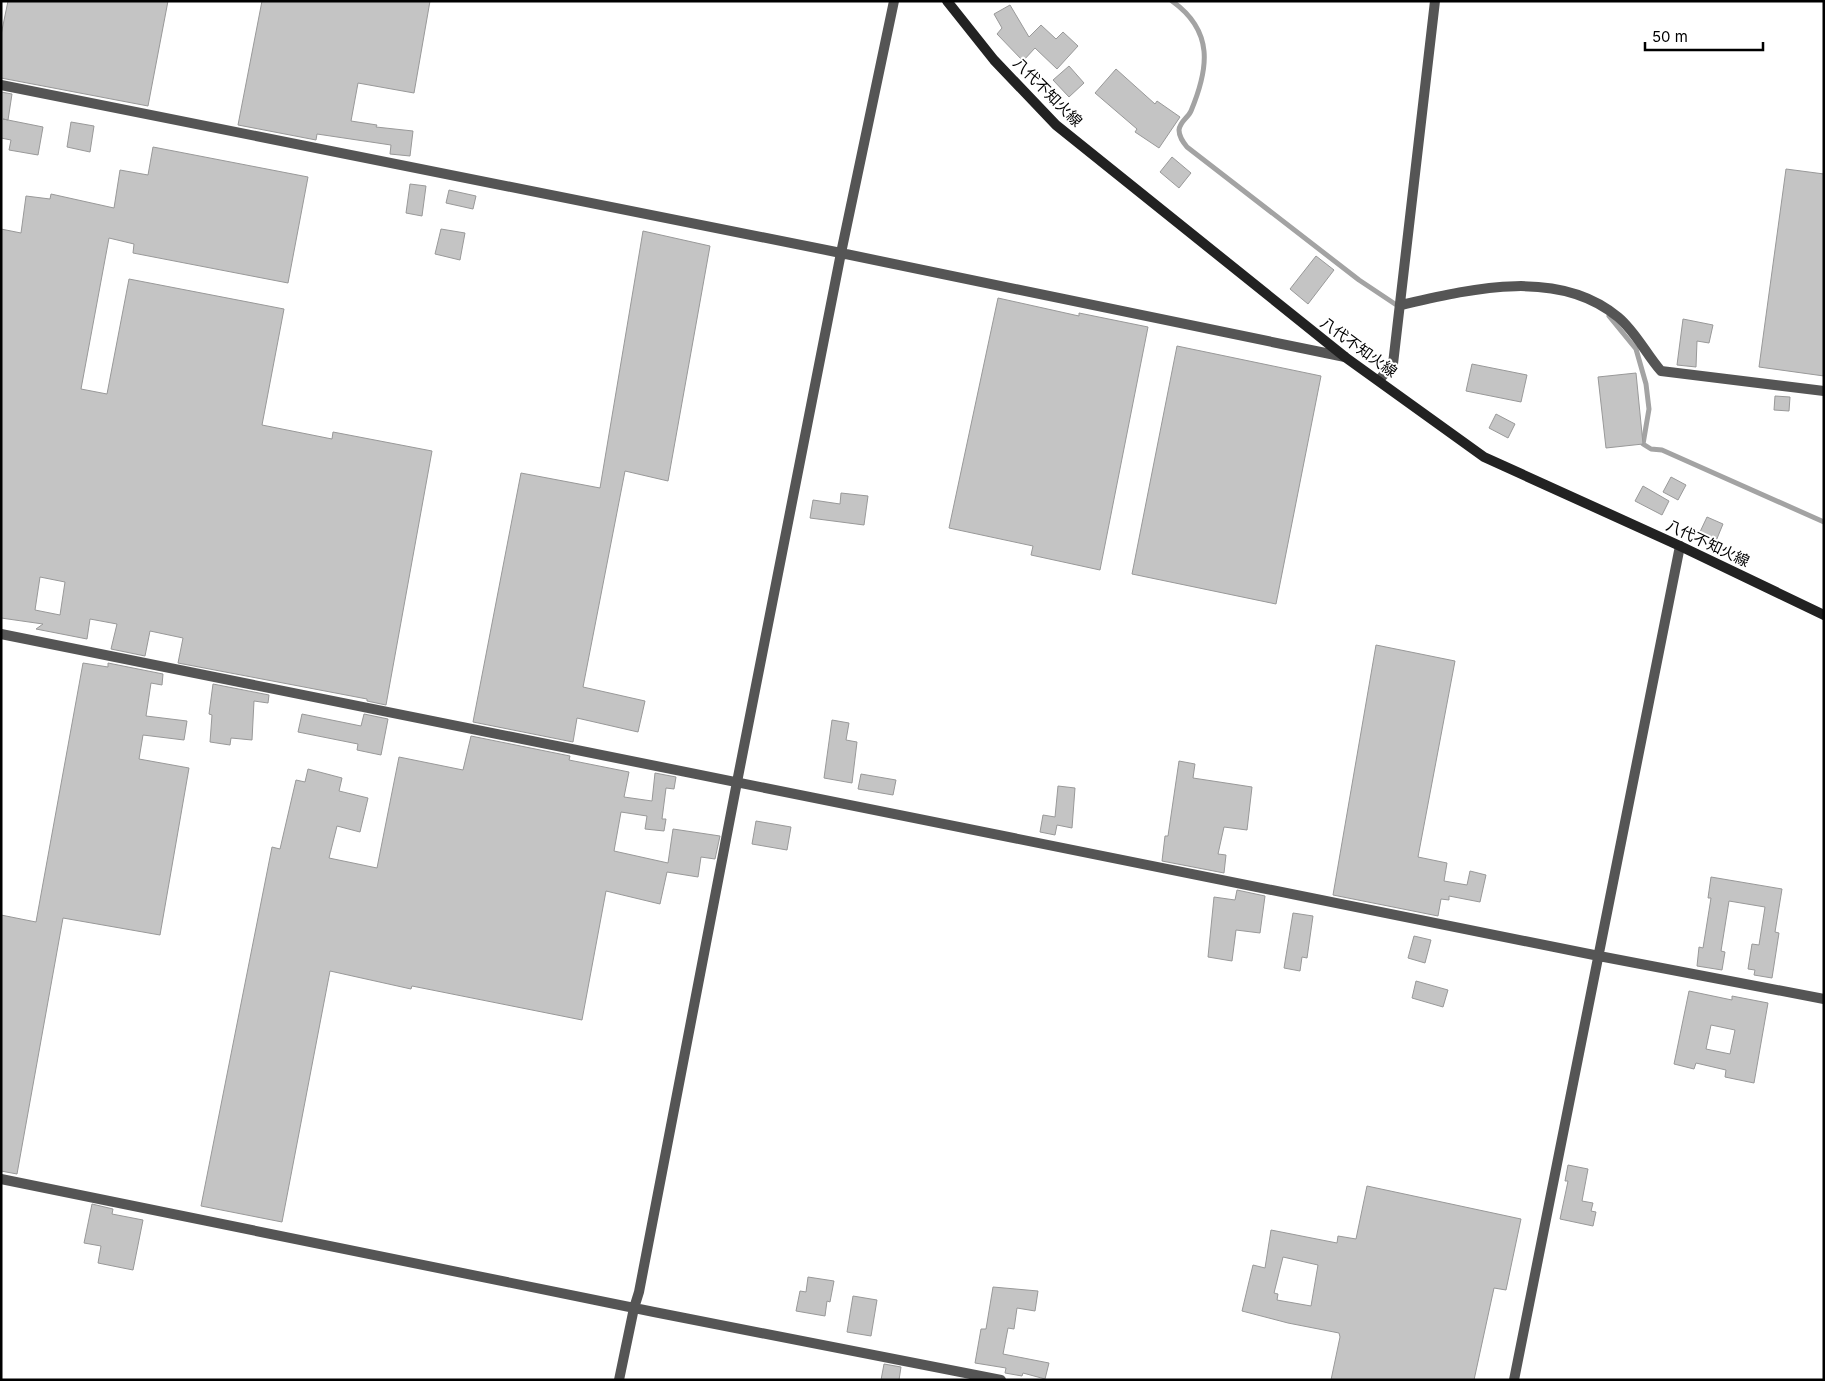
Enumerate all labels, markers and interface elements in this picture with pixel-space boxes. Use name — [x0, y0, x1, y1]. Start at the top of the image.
scale bar — [1645, 20, 1762, 52]
text: 50 m — [1652, 27, 1688, 46]
street label: 八代不知火線 — [1009, 53, 1087, 131]
street label: 八代不知火線 — [1317, 313, 1401, 381]
street label: 八代不知火線 — [1663, 515, 1753, 571]

